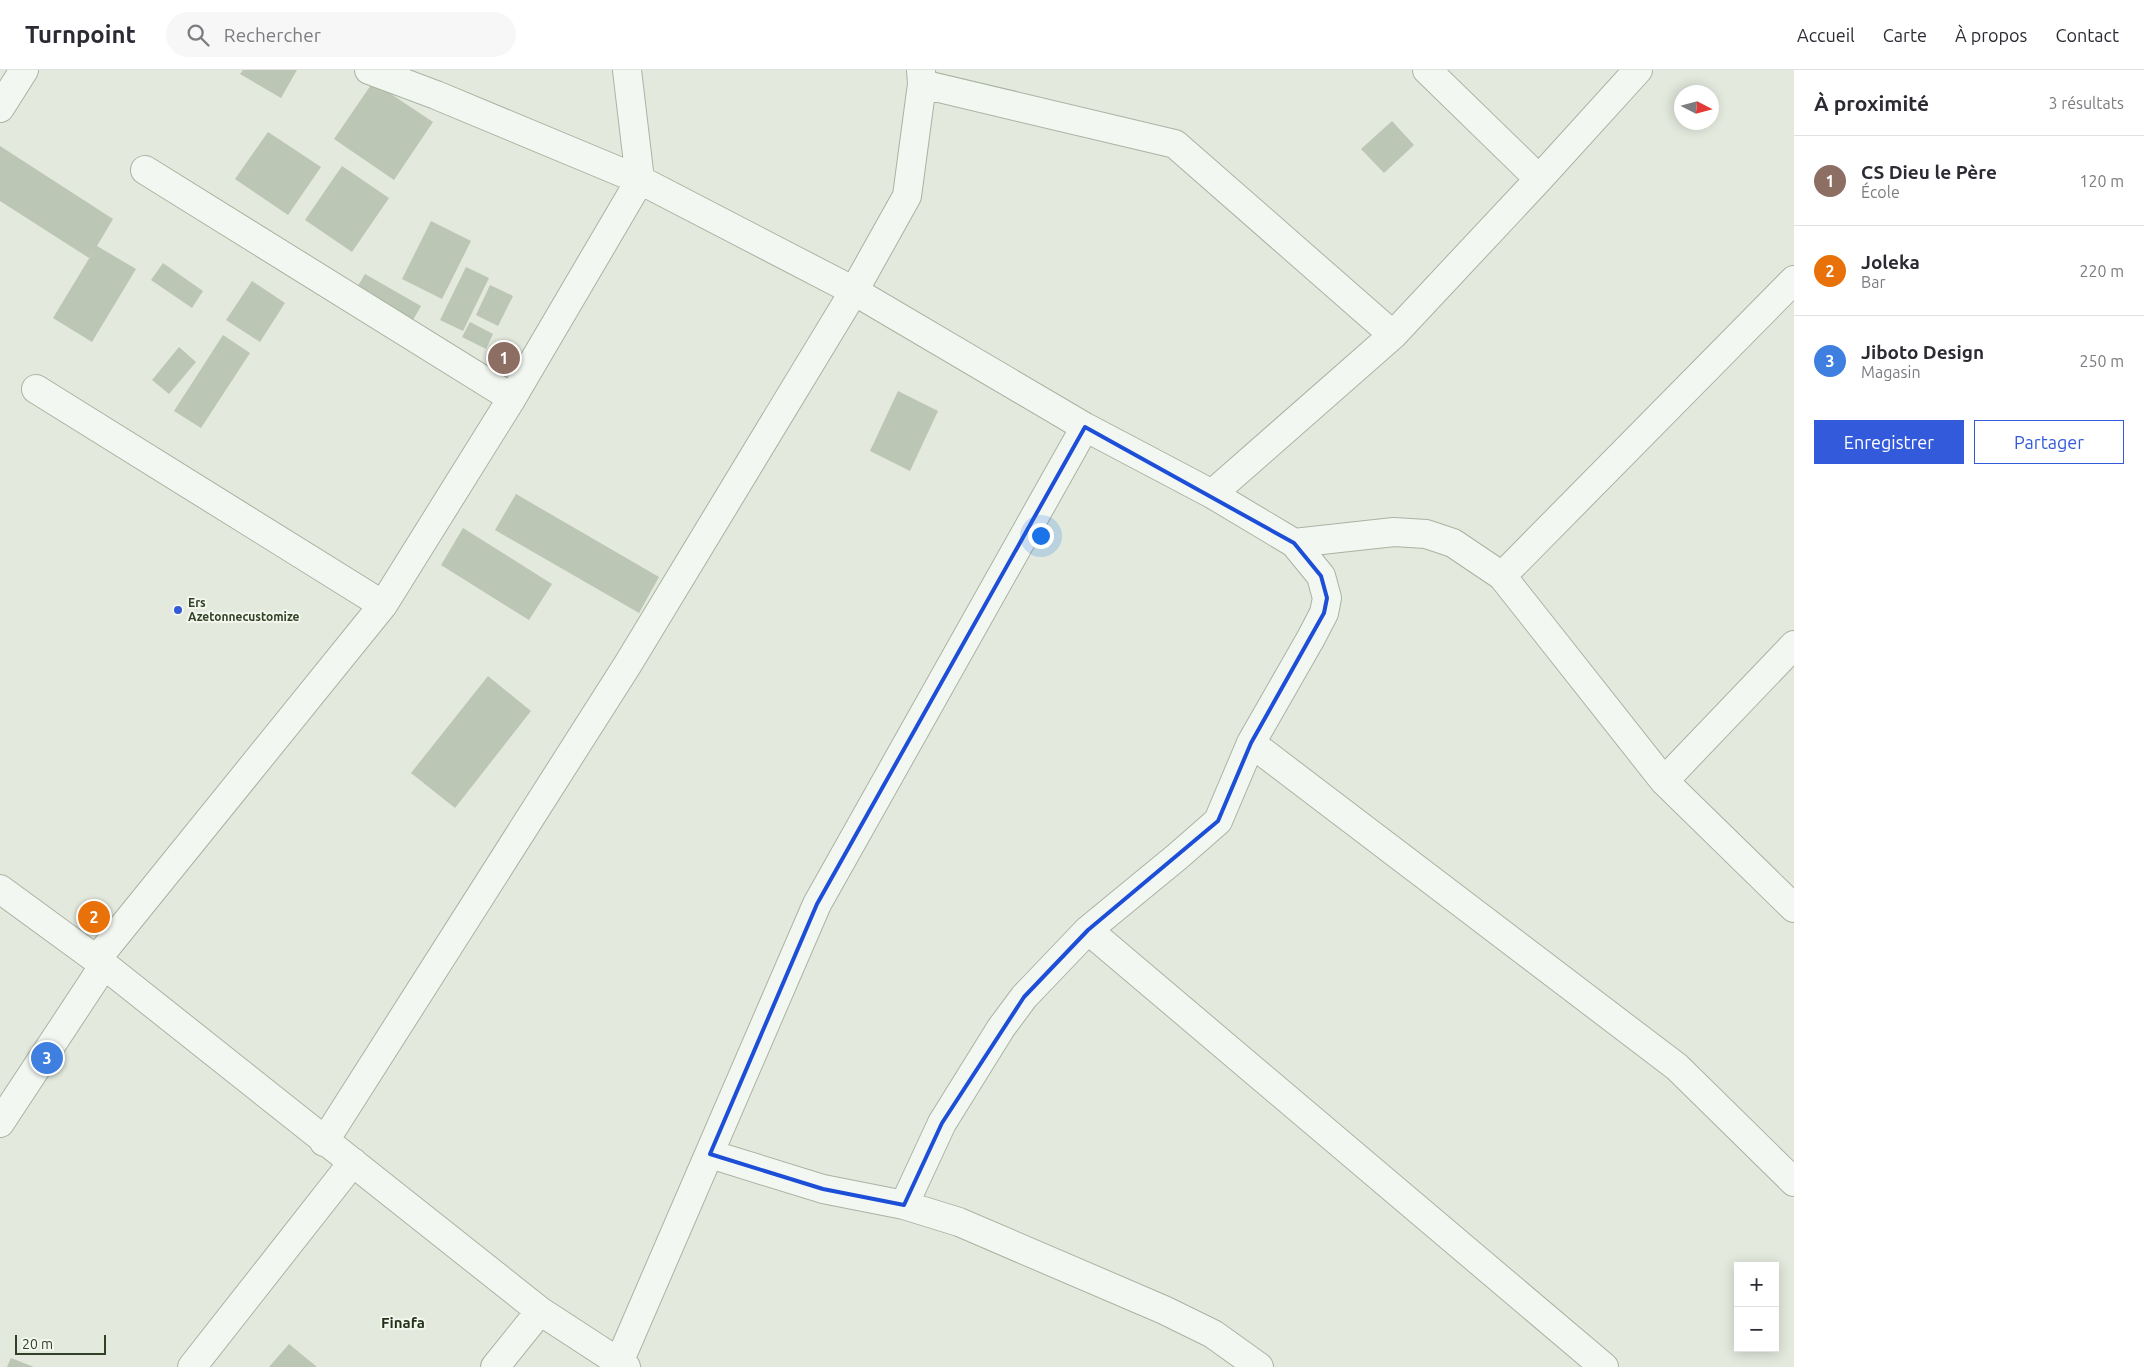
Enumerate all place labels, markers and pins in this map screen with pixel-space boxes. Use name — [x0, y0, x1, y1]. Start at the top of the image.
pin: 1 — [488, 339, 520, 377]
place label: Ers Azetonnecustomize — [188, 596, 300, 623]
marker: Ers Azetonnecustomize — [172, 604, 184, 616]
pin: 2 — [78, 898, 110, 936]
pin: 3 — [31, 1039, 63, 1077]

